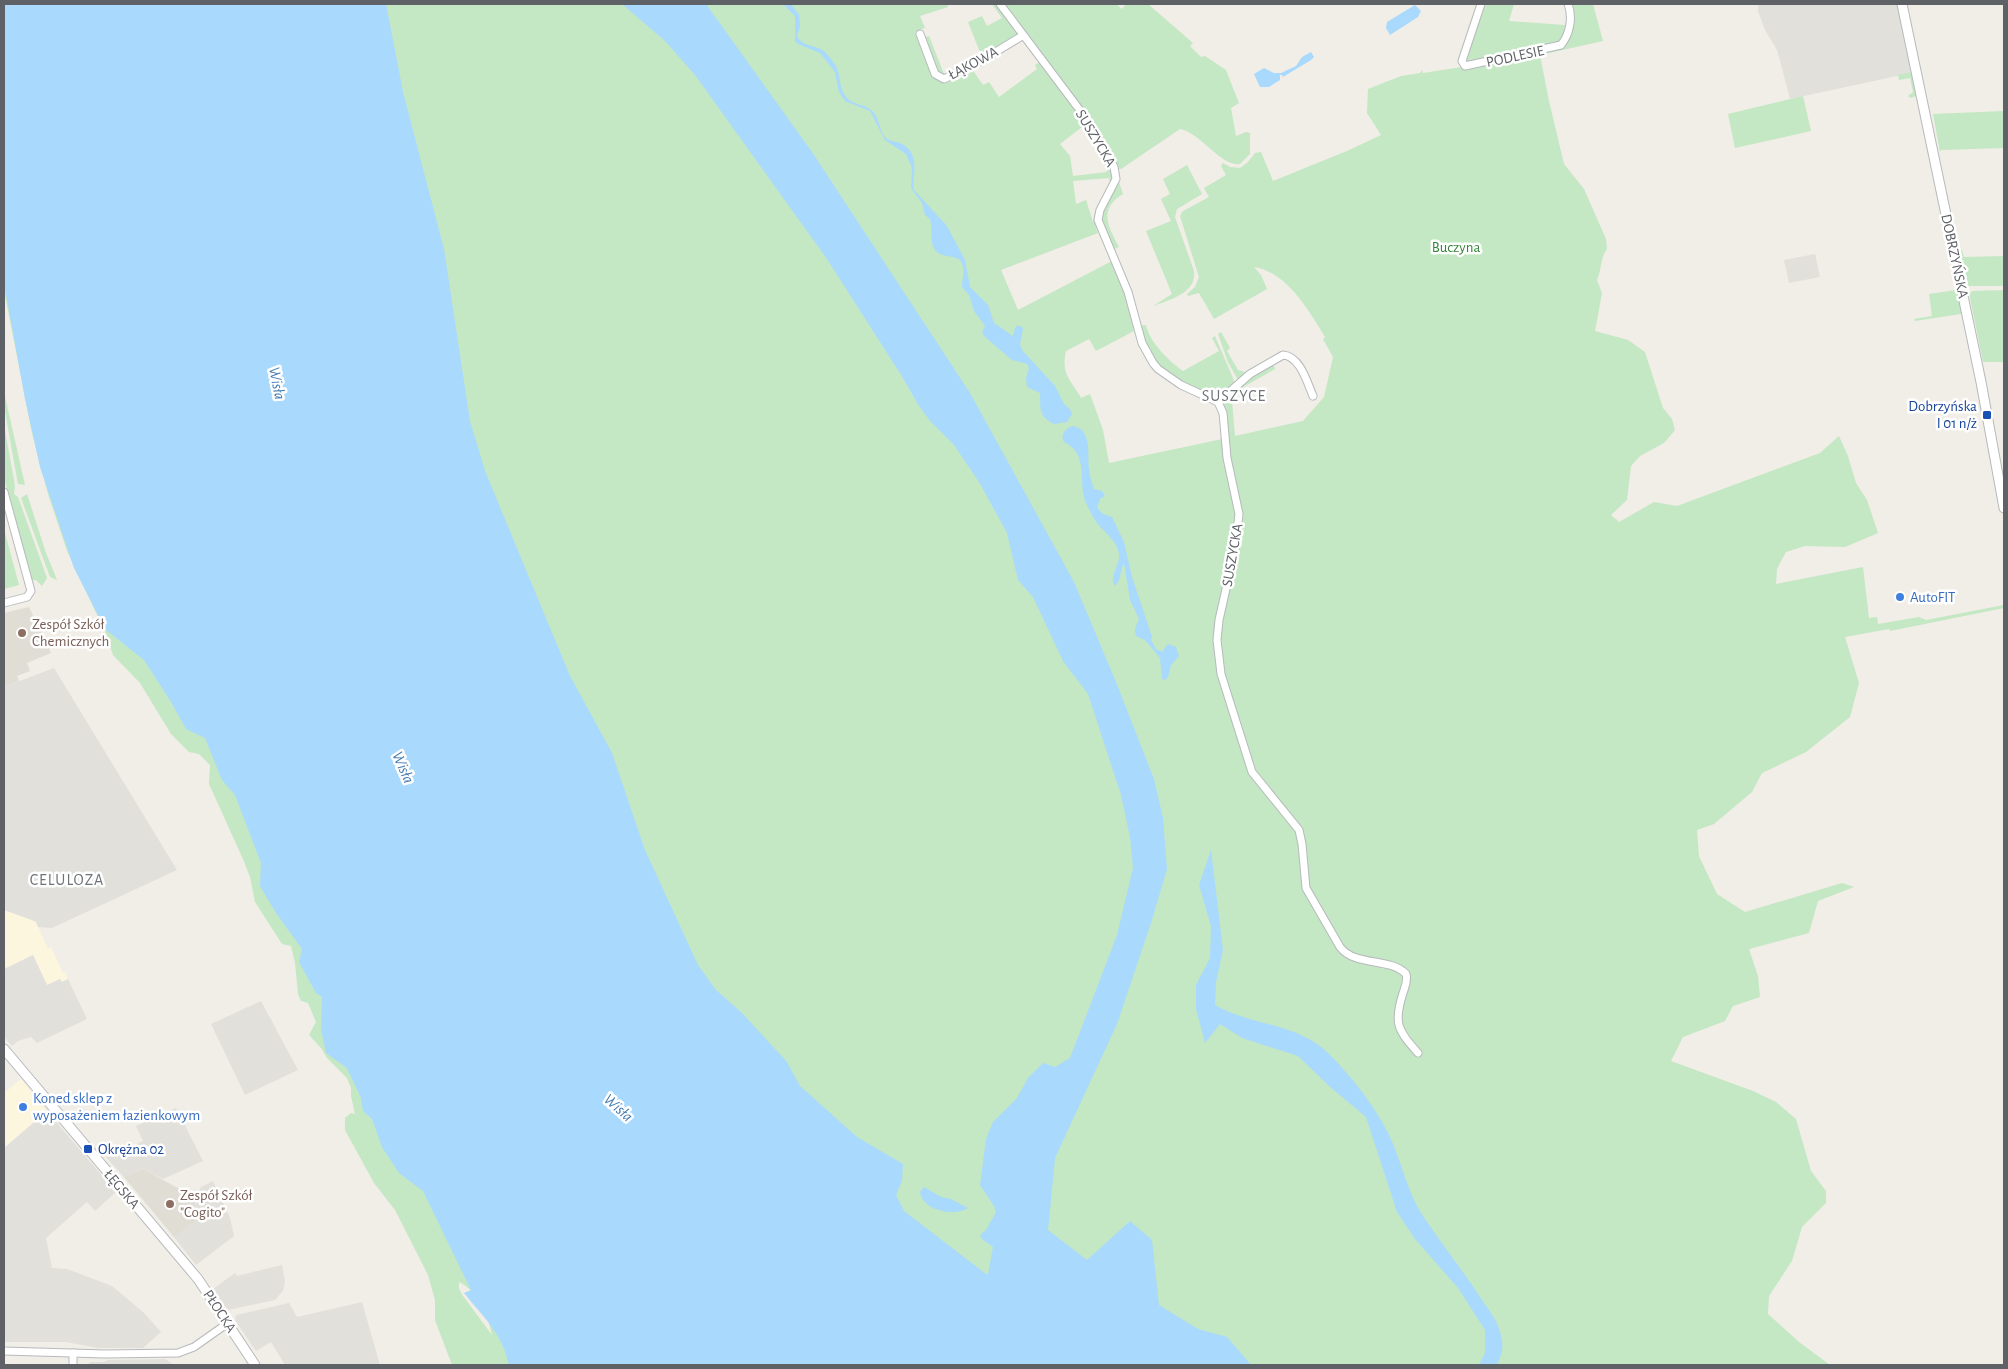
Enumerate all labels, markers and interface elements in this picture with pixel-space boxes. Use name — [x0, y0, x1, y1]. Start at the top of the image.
street label: PODLESIE — [1485, 43, 1545, 70]
street label: ŁĄKOWA — [946, 44, 1001, 83]
street label: SUSZYCKA — [1073, 107, 1119, 170]
street label: DOBRZYŃSKA — [1938, 212, 1973, 300]
park label: Buczyna — [1432, 240, 1480, 255]
water label: Wisła — [266, 365, 288, 401]
district label: SUSZYCE — [1202, 388, 1266, 404]
place label: Dobrzyńska I 01 n/ż — [1908, 399, 1977, 431]
marker: Dobrzyńska I 01 n/ż — [1981, 409, 1993, 421]
street label: SUSZYCKA — [1220, 522, 1245, 588]
place label: AutoFIT — [1910, 590, 1956, 605]
marker: AutoFIT — [1894, 591, 1906, 603]
place label: Zespół Szkół Chemicznych — [32, 617, 109, 649]
marker: Zespół Szkół Chemicznych — [16, 627, 28, 639]
water label: Wisła — [389, 749, 417, 786]
district label: CELULOZA — [30, 872, 104, 888]
place label: Koned sklep z wyposażeniem łazienkowym — [33, 1091, 200, 1123]
water label: Wisła — [601, 1091, 636, 1125]
marker: Koned sklep z wyposażeniem łazienkowym — [17, 1101, 29, 1113]
place label: Okrężna 02 — [98, 1142, 164, 1157]
marker: Okrężna 02 — [82, 1143, 94, 1155]
street label: ŁĘGSKA — [101, 1167, 142, 1212]
place label: Zespół Szkół "Cogito" — [180, 1188, 253, 1220]
marker: Zespół Szkół "Cogito" — [164, 1198, 176, 1210]
street label: PŁOCKA — [200, 1287, 239, 1336]

